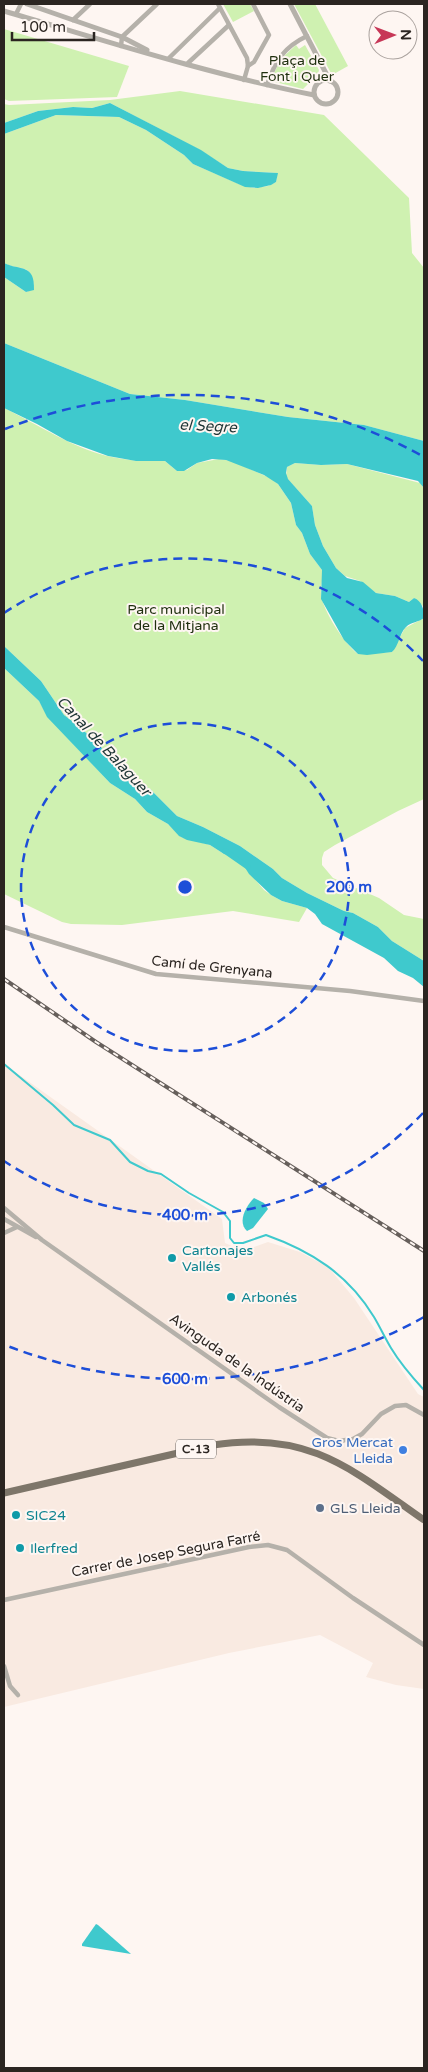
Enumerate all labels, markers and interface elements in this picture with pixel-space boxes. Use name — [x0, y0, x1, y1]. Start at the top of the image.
scale bar — [12, 10, 95, 42]
north arrow — [368, 10, 418, 60]
text: 100 m — [20, 18, 66, 36]
text: N — [397, 29, 414, 41]
park label: Plaça de Font i Quer — [260, 52, 335, 85]
water label: el Segre — [179, 416, 239, 437]
park label: Parc municipal de la Mitjana — [127, 601, 225, 634]
water label: Canal de Balaguer — [53, 692, 156, 801]
centre of rings — [176, 878, 194, 896]
text: 200 m — [326, 878, 372, 896]
street label: Camí de Grenyana — [151, 952, 273, 982]
text: 400 m — [162, 1206, 208, 1224]
place label: Cartonajes Vallés — [182, 1242, 254, 1275]
marker: Cartonajes Vallés — [166, 1252, 178, 1264]
place label: Arbonés — [241, 1289, 298, 1306]
marker: Arbonés — [225, 1291, 237, 1303]
street label: Avinguda de la Indústria — [166, 1310, 308, 1416]
text: 600 m — [162, 1370, 208, 1388]
place label: Gros Mercat Lleida — [311, 1434, 394, 1467]
road number: C-13 — [176, 1440, 216, 1458]
marker: Gros Mercat Lleida — [397, 1444, 409, 1456]
place label: GLS Lleida — [330, 1500, 401, 1517]
marker: GLS Lleida — [314, 1502, 326, 1514]
place label: SIC24 — [26, 1507, 66, 1524]
marker: SIC24 — [10, 1509, 22, 1521]
street label: Carrer de Josep Segura Farré — [70, 1527, 262, 1581]
place label: Ilerfred — [30, 1540, 78, 1557]
marker: Ilerfred — [14, 1542, 26, 1554]

